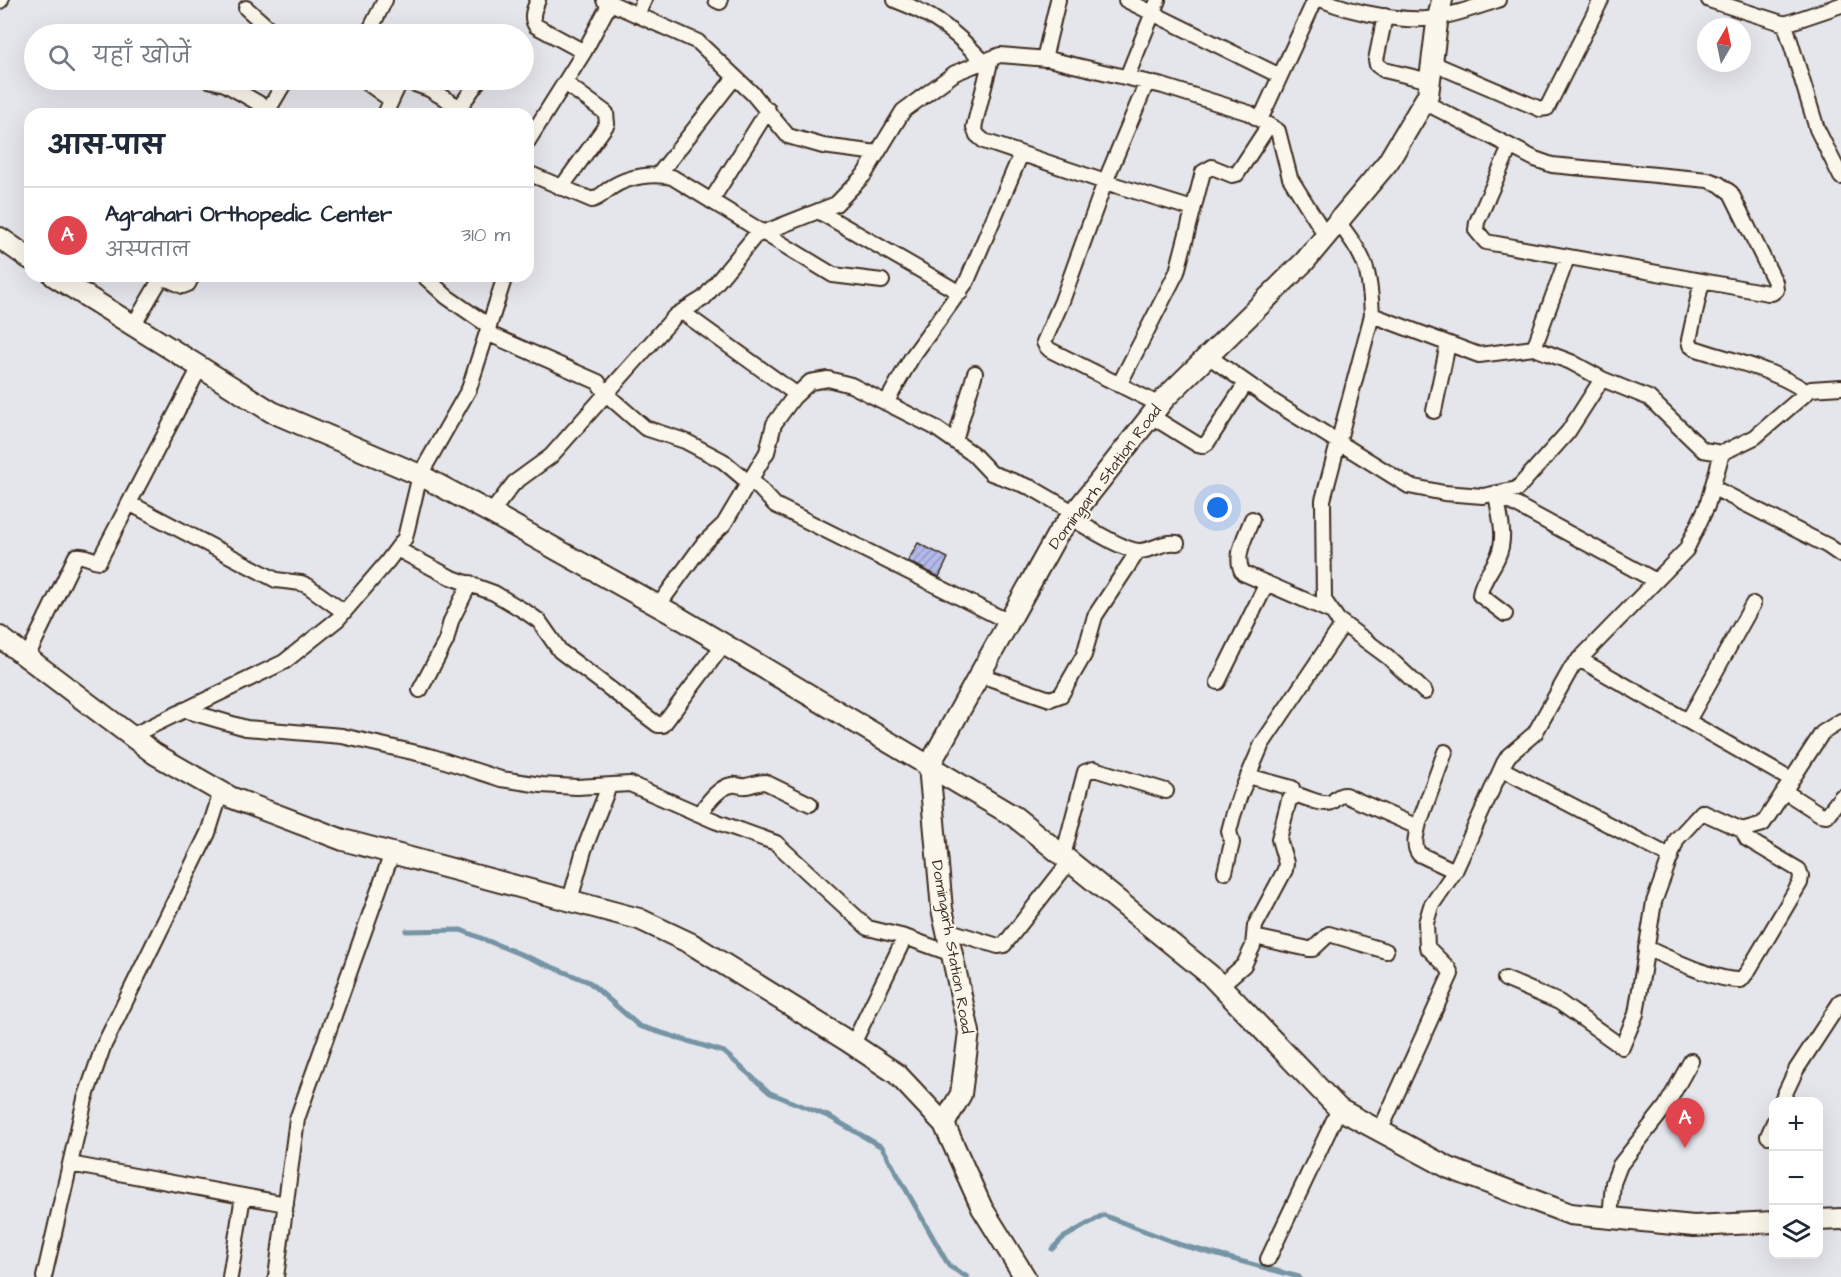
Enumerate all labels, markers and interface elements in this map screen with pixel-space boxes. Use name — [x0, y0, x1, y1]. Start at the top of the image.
north arrow — [1697, 18, 1751, 72]
search box — [24, 24, 534, 90]
icon: search — [45, 41, 78, 74]
text: यहाँ खोजें — [93, 41, 191, 72]
text: आस-पास — [48, 128, 164, 164]
text: Agrahari Orthopedic Center — [105, 199, 392, 230]
text: A — [61, 221, 74, 249]
text: 310 m — [461, 221, 510, 249]
text: अस्पताल — [105, 236, 190, 264]
street label: Domingarh Station Road — [1043, 400, 1167, 554]
your location — [1203, 493, 1232, 522]
street label: Domingarh Station Road — [925, 859, 978, 1036]
map controls — [1769, 1097, 1823, 1259]
button: + — [1769, 1097, 1823, 1151]
pin: A — [1666, 1098, 1704, 1148]
button: − — [1769, 1151, 1823, 1205]
button: layers — [1769, 1205, 1823, 1259]

